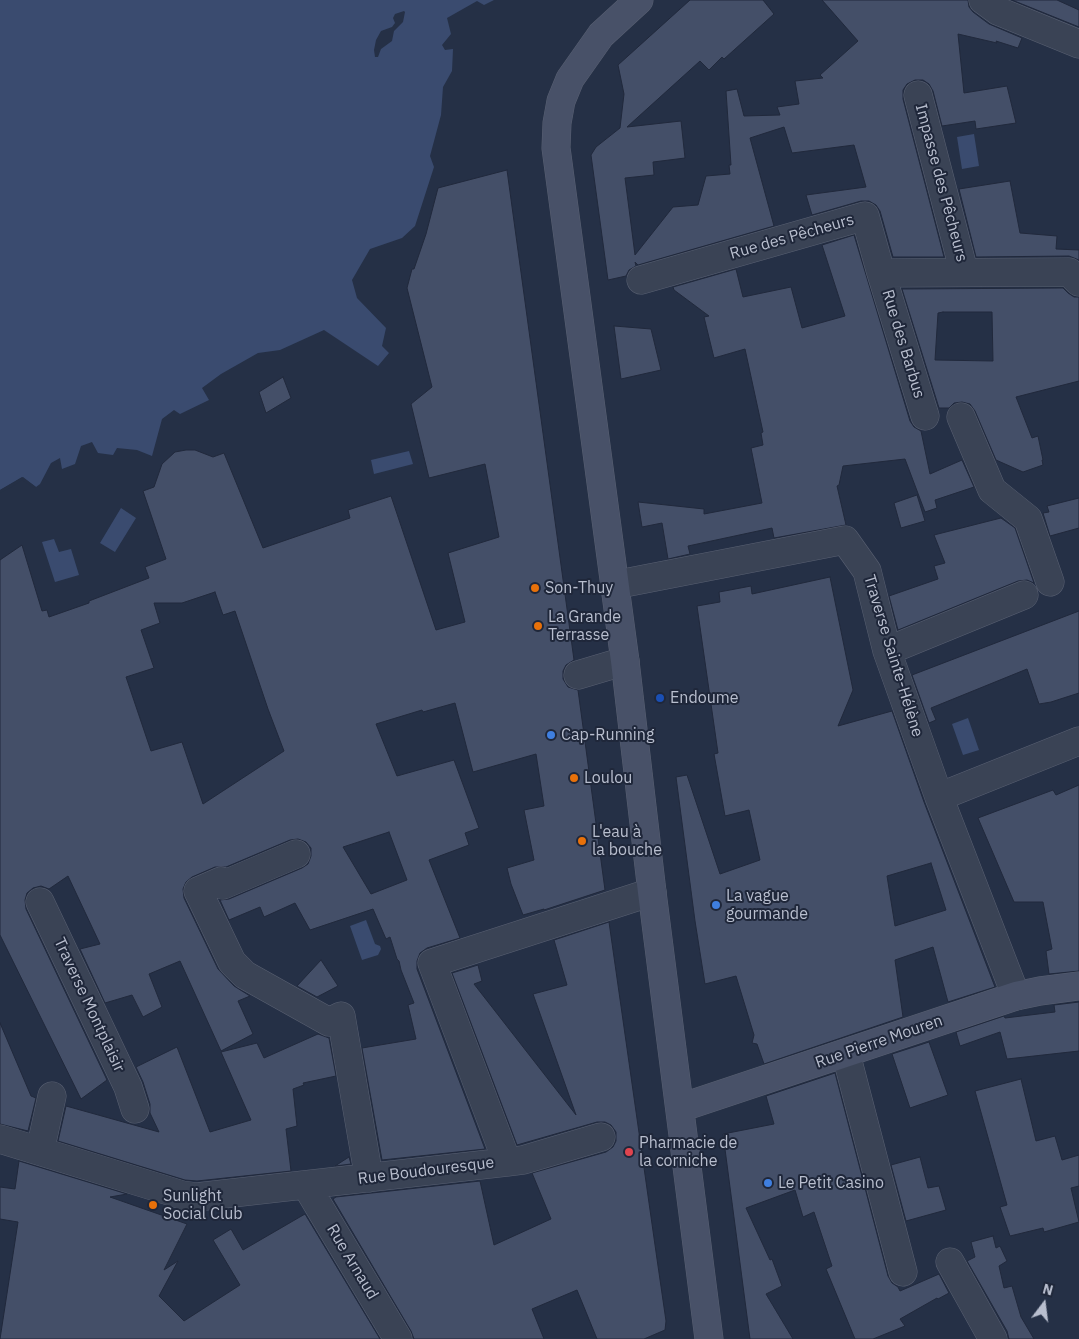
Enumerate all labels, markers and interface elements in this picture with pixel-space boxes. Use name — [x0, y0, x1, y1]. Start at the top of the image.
street label: Impasse des Pêcheurs — [911, 102, 971, 264]
street label: Rue des Pêcheurs — [728, 210, 856, 264]
street label: Rue des Barbus — [877, 287, 929, 401]
street label: Traverse Sainte-Hélène — [859, 573, 927, 739]
place label: Son-Thuy — [545, 578, 613, 598]
marker: Son-Thuy — [529, 582, 541, 594]
place label: La Grande Terrasse — [548, 607, 621, 645]
marker: La Grande Terrasse — [532, 620, 544, 632]
place label: Endoume — [670, 688, 738, 708]
marker: Endoume — [654, 692, 666, 704]
place label: Cap-Running — [561, 725, 654, 745]
marker: Cap-Running — [545, 729, 557, 741]
place label: Loulou — [584, 768, 632, 788]
marker: Loulou — [568, 772, 580, 784]
place label: L'eau à la bouche — [592, 822, 662, 860]
marker: L'eau à la bouche — [576, 835, 588, 847]
place label: La vague gourmande — [726, 886, 808, 924]
marker: La vague gourmande — [710, 899, 722, 911]
street label: Traverse Montplaisir — [49, 935, 129, 1075]
street label: Rue Pierre Mouren — [813, 1011, 945, 1073]
place label: Pharmacie de la corniche — [639, 1133, 737, 1171]
marker: Pharmacie de la corniche — [623, 1146, 635, 1158]
street label: Rue Boudouresque — [357, 1153, 495, 1189]
place label: Le Petit Casino — [778, 1173, 884, 1193]
marker: Le Petit Casino — [762, 1177, 774, 1189]
place label: Sunlight Social Club — [163, 1186, 243, 1224]
marker: Sunlight Social Club — [147, 1199, 159, 1211]
street label: Rue Arnaud — [322, 1221, 382, 1303]
north arrow — [1019, 1279, 1069, 1329]
text: N — [1041, 1280, 1055, 1300]

